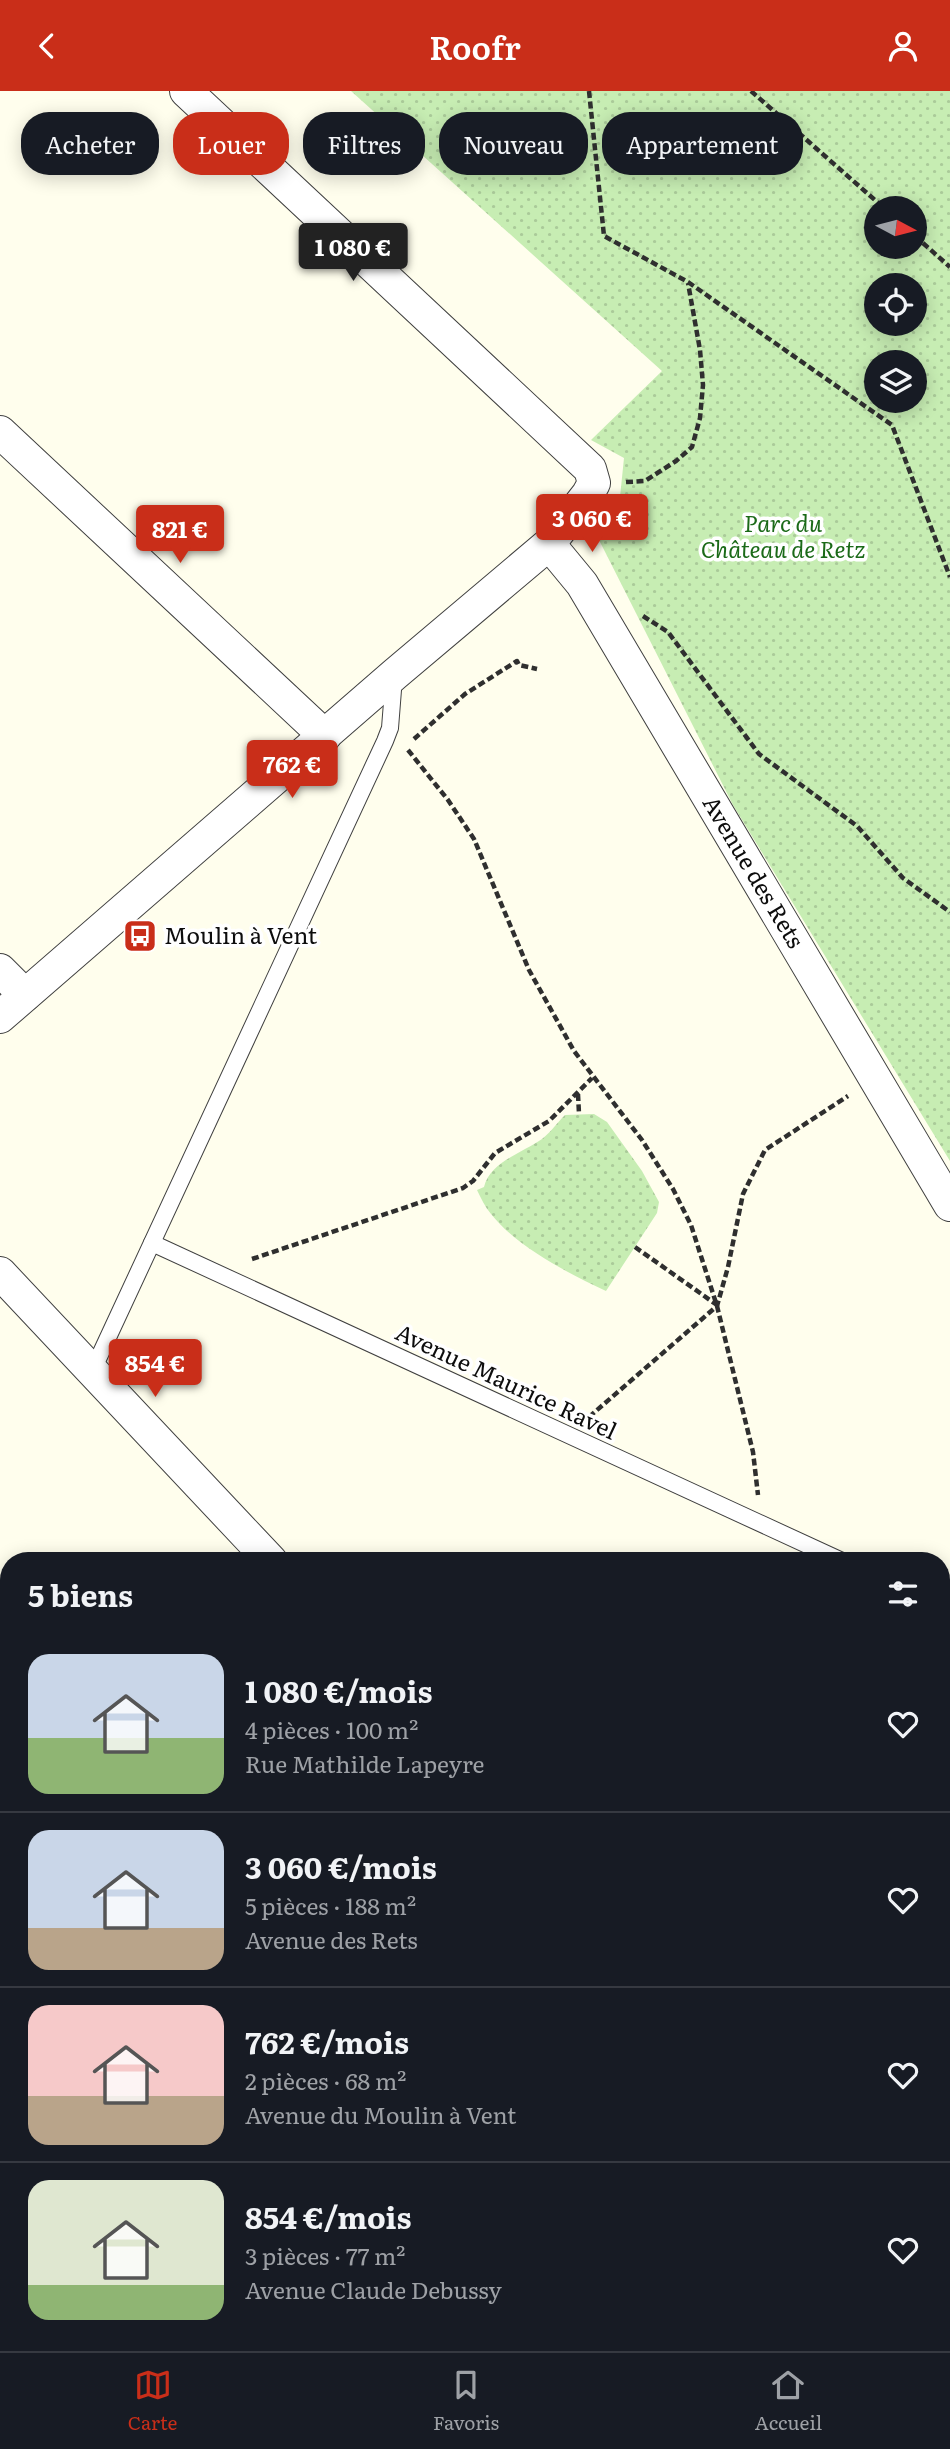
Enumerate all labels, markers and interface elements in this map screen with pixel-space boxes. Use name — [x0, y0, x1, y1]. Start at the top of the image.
text: Roofr — [429, 22, 521, 70]
icon: back — [28, 27, 66, 65]
icon: person — [884, 27, 922, 65]
chip: Acheter — [21, 112, 159, 175]
chip: Louer — [173, 112, 289, 175]
chip: Filtres — [303, 112, 425, 175]
chip: Nouveau — [439, 112, 588, 175]
chip: Appartement — [602, 112, 803, 175]
north arrow — [864, 196, 928, 259]
map controls — [864, 196, 927, 413]
pin: 1 080 € — [288, 223, 418, 283]
text: 1 080 € — [315, 229, 391, 263]
button: locate — [864, 273, 927, 336]
button: layers — [864, 350, 927, 413]
pin: 3 060 € — [527, 495, 657, 554]
text: 3 060 € — [552, 500, 632, 534]
pin: 821 € — [131, 505, 229, 565]
park label: Parc du Château de Retz — [701, 505, 865, 565]
text: 821 € — [152, 511, 208, 545]
pin: 762 € — [243, 741, 341, 800]
text: 762 € — [263, 746, 321, 780]
street label: Avenue des Rets — [696, 788, 814, 954]
bus stop icon: Moulin à Vent — [121, 917, 159, 955]
place label: Moulin à Vent — [164, 917, 318, 951]
street label: Avenue Maurice Ravel — [390, 1314, 623, 1447]
pin: 854 € — [106, 1339, 204, 1399]
text: 854 € — [125, 1345, 185, 1379]
text: 5 biens — [28, 1572, 133, 1616]
icon: filters — [884, 1575, 922, 1613]
text: 1 080 €/mois — [245, 1668, 433, 1712]
icon: home — [84, 1682, 168, 1766]
icon: heart — [884, 1705, 922, 1743]
text: 4 pièces · 100 m² — [245, 1712, 418, 1746]
text: Rue Mathilde Lapeyre — [245, 1746, 485, 1780]
text: 3 060 €/mois — [245, 1844, 437, 1888]
icon: home — [84, 1858, 168, 1942]
icon: heart — [884, 1881, 922, 1919]
text: 5 pièces · 188 m² — [245, 1888, 416, 1922]
text: Avenue des Rets — [245, 1922, 418, 1956]
text: 762 €/mois — [245, 2019, 409, 2063]
icon: home — [84, 2033, 168, 2117]
icon: heart — [884, 2056, 922, 2094]
text: 2 pièces · 68 m² — [245, 2063, 406, 2097]
text: Avenue du Moulin à Vent — [245, 2097, 516, 2131]
text: 854 €/mois — [245, 2194, 412, 2238]
icon: home — [84, 2208, 168, 2292]
icon: heart — [884, 2231, 922, 2269]
text: 3 pièces · 77 m² — [245, 2238, 405, 2272]
text: Avenue Claude Debussy — [245, 2272, 502, 2306]
tab: Carte — [128, 2366, 177, 2436]
tab: Favoris — [433, 2366, 499, 2436]
tab: Accueil — [755, 2366, 822, 2436]

